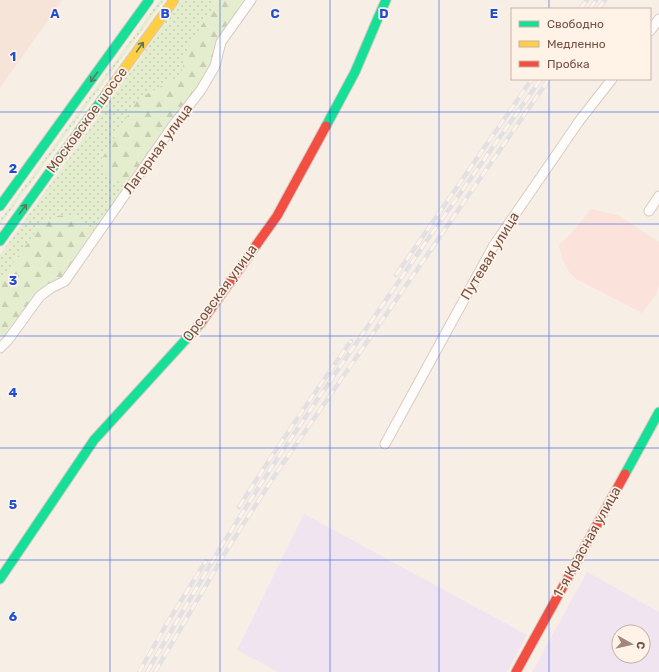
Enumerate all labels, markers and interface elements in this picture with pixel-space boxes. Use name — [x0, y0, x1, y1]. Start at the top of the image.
text: A — [50, 6, 60, 21]
text: B — [160, 6, 170, 21]
text: C — [270, 6, 280, 21]
text: D — [379, 6, 389, 21]
text: E — [490, 6, 498, 21]
legend — [511, 8, 651, 80]
text: Свободно — [547, 17, 604, 31]
text: Медленно — [547, 37, 606, 51]
one-way arrow — [136, 42, 144, 53]
text: 1 — [10, 49, 16, 64]
text: Пробка — [547, 57, 590, 71]
street label: Московское шоссе — [43, 64, 131, 176]
one-way arrow — [90, 71, 98, 82]
street label: Лагерная улица — [120, 101, 196, 197]
text: 2 — [9, 161, 17, 176]
one-way arrow — [19, 204, 27, 215]
street label: Путевая улица — [457, 209, 523, 303]
street label: Орсовская улица — [179, 241, 261, 345]
text: 3 — [9, 273, 18, 288]
text: 4 — [9, 385, 18, 400]
street label: 1-я Красная улица — [549, 484, 625, 600]
text: 5 — [9, 497, 17, 512]
text: 6 — [9, 609, 18, 624]
north arrow — [611, 624, 651, 664]
text: С — [633, 641, 647, 650]

